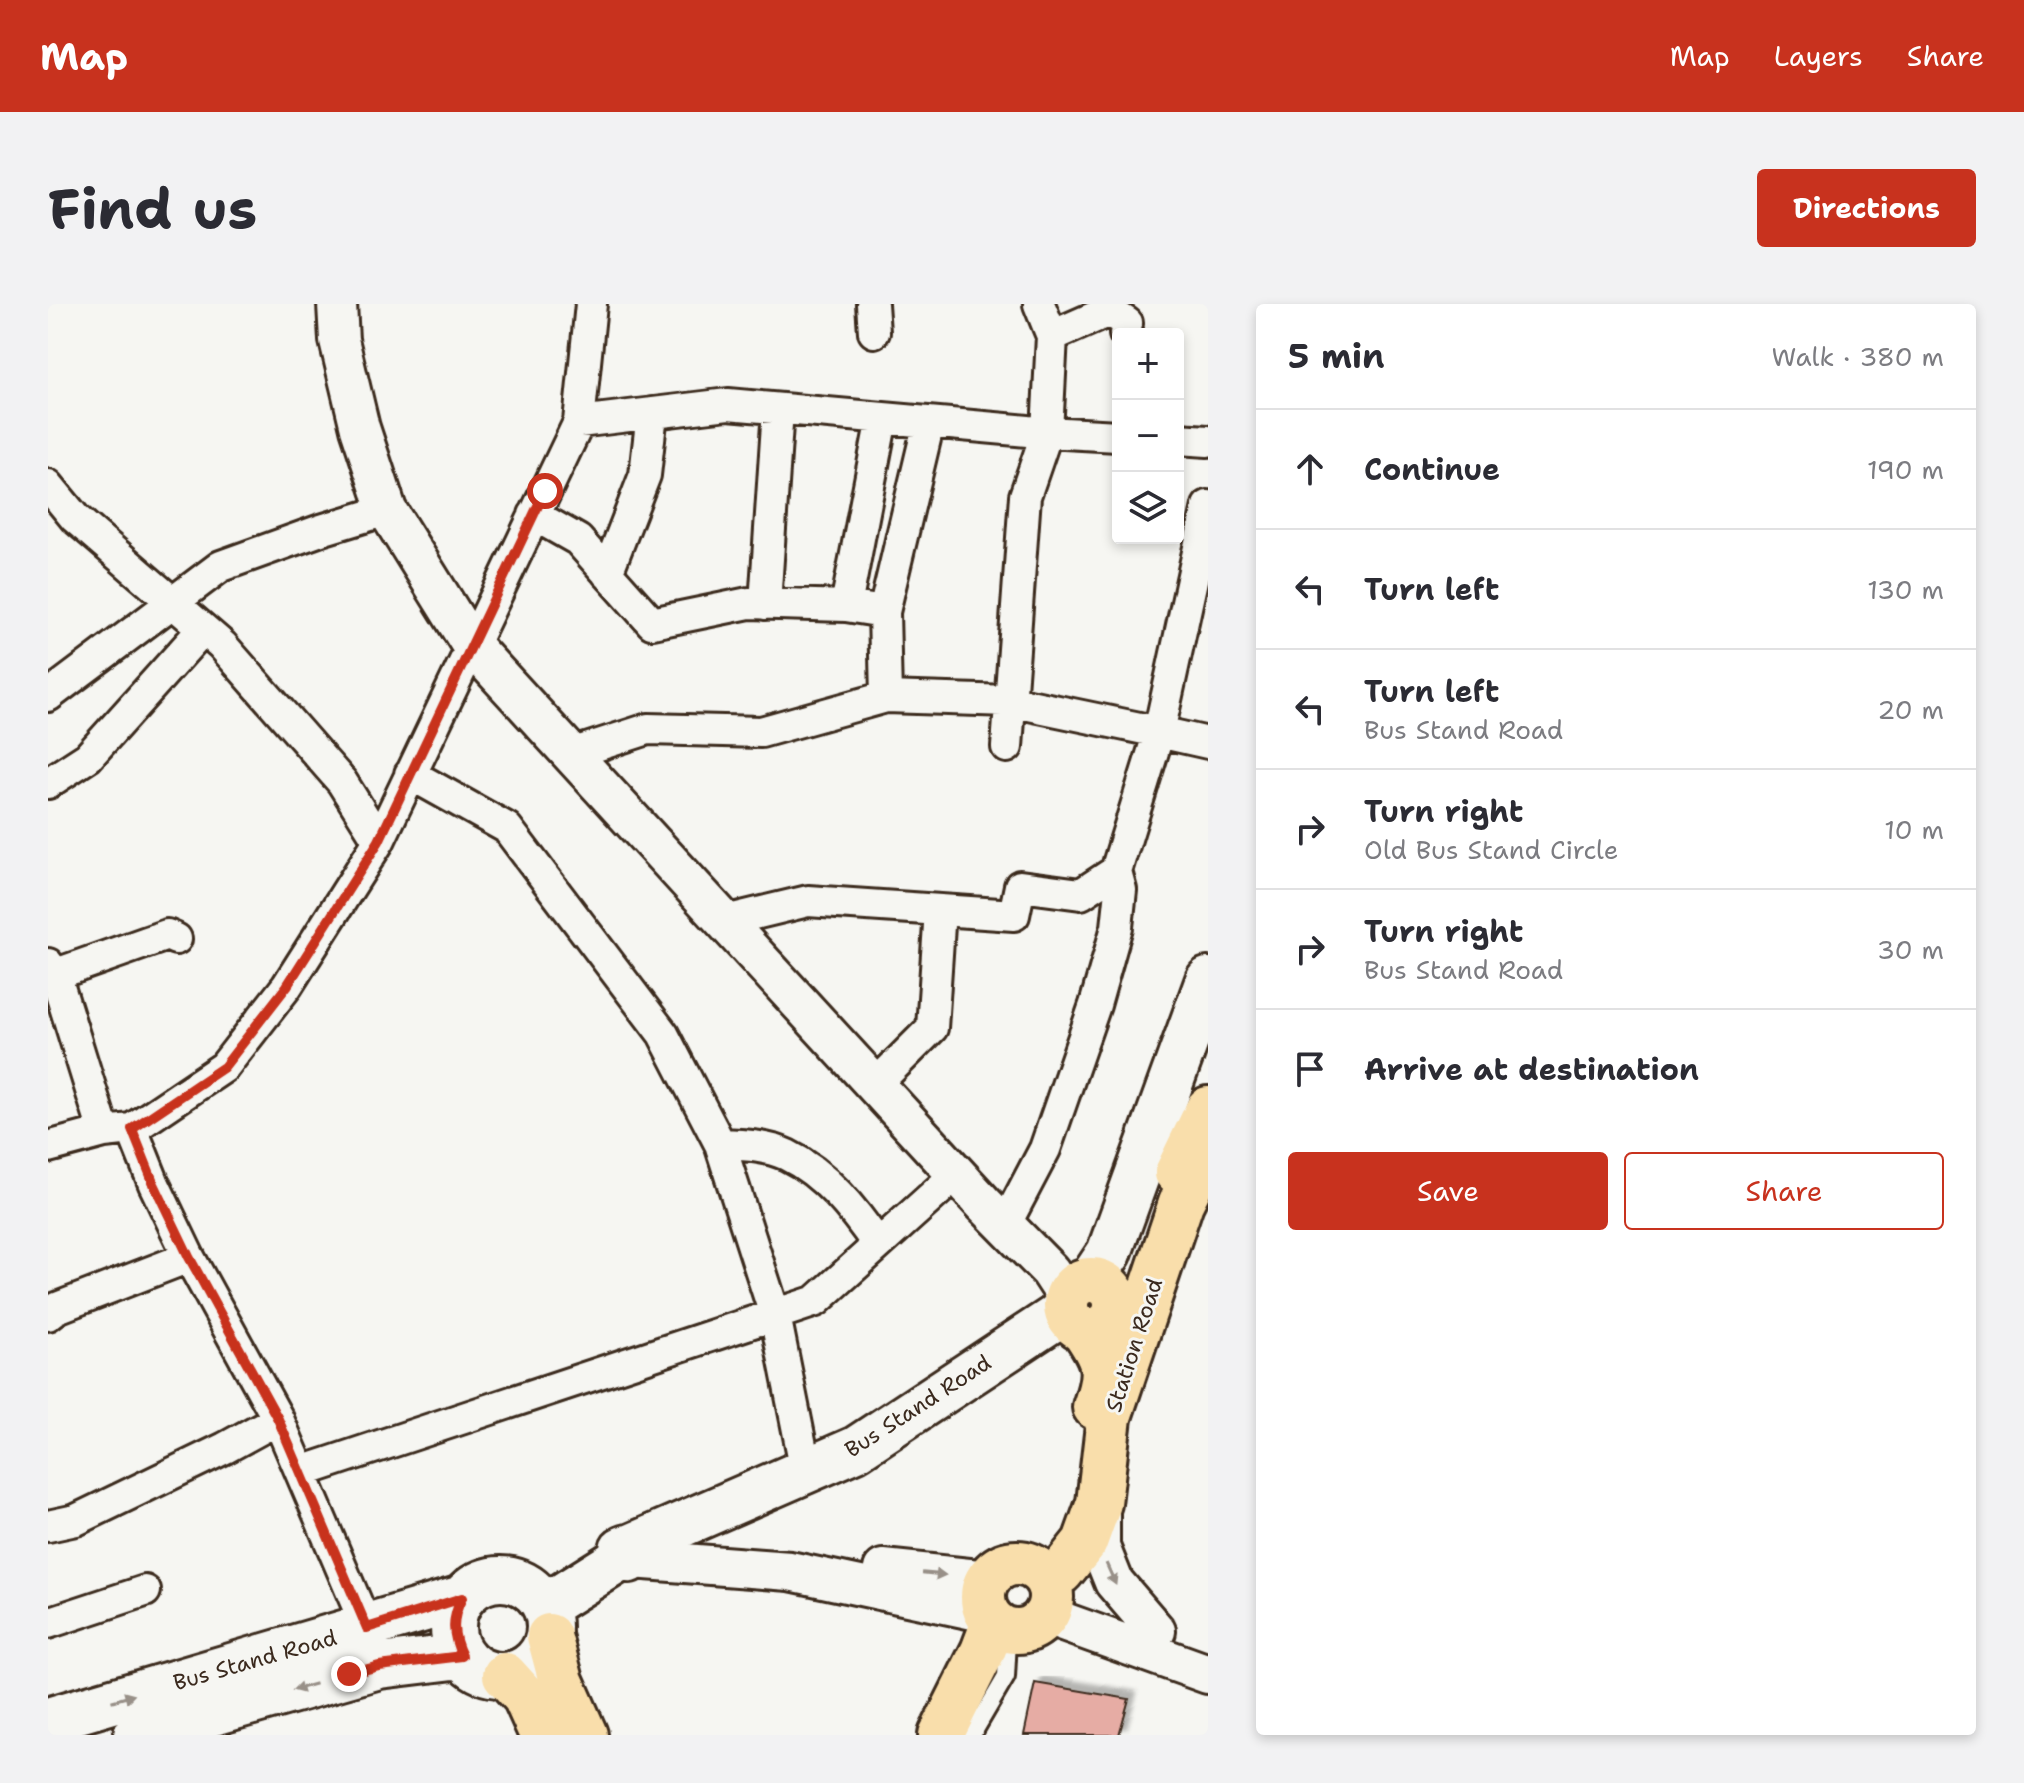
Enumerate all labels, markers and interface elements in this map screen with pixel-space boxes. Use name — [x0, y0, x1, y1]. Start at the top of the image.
text: Map — [40, 31, 128, 82]
text: Map — [1670, 37, 1730, 75]
text: Layers — [1774, 37, 1863, 75]
text: Share — [1907, 37, 1984, 75]
button: Directions — [1757, 169, 1976, 247]
text: Find us — [48, 171, 257, 246]
map controls — [1112, 328, 1184, 544]
button: + — [1112, 328, 1184, 400]
text: 5 min — [1288, 333, 1385, 379]
text: Walk · 380 m — [1771, 339, 1944, 374]
button: − — [1112, 400, 1184, 472]
icon: ahead — [1288, 447, 1332, 491]
text: Continue — [1364, 449, 1500, 490]
text: 190 m — [1867, 452, 1944, 487]
button: layers — [1112, 472, 1184, 544]
route start — [527, 473, 563, 509]
icon: left — [1288, 567, 1332, 611]
text: Turn left — [1364, 569, 1499, 610]
text: 130 m — [1867, 572, 1944, 607]
text: Turn left — [1364, 671, 1499, 712]
icon: left — [1288, 687, 1332, 731]
text: 20 m — [1877, 692, 1944, 727]
text: Bus Stand Road — [1364, 712, 1563, 747]
text: Turn right — [1364, 791, 1523, 832]
icon: right — [1288, 807, 1332, 851]
text: 10 m — [1884, 812, 1944, 847]
text: Old Bus Stand Circle — [1364, 832, 1618, 867]
text: Turn right — [1364, 911, 1523, 952]
icon: right — [1288, 927, 1332, 971]
text: 30 m — [1877, 932, 1944, 967]
text: Bus Stand Road — [1364, 952, 1563, 987]
icon: arrive — [1288, 1047, 1332, 1091]
text: Arrive at destination — [1364, 1049, 1699, 1090]
button: Save — [1288, 1152, 1608, 1230]
button: Share — [1624, 1152, 1944, 1230]
street label: Station Road — [1099, 1274, 1169, 1416]
street label: Bus Stand Road — [839, 1348, 997, 1464]
one-way arrow — [1105, 1562, 1118, 1585]
one-way arrow — [922, 1568, 947, 1581]
street label: Bus Stand Road — [170, 1623, 340, 1697]
route end — [331, 1656, 367, 1692]
one-way arrow — [291, 1681, 315, 1694]
one-way arrow — [111, 1691, 135, 1704]

